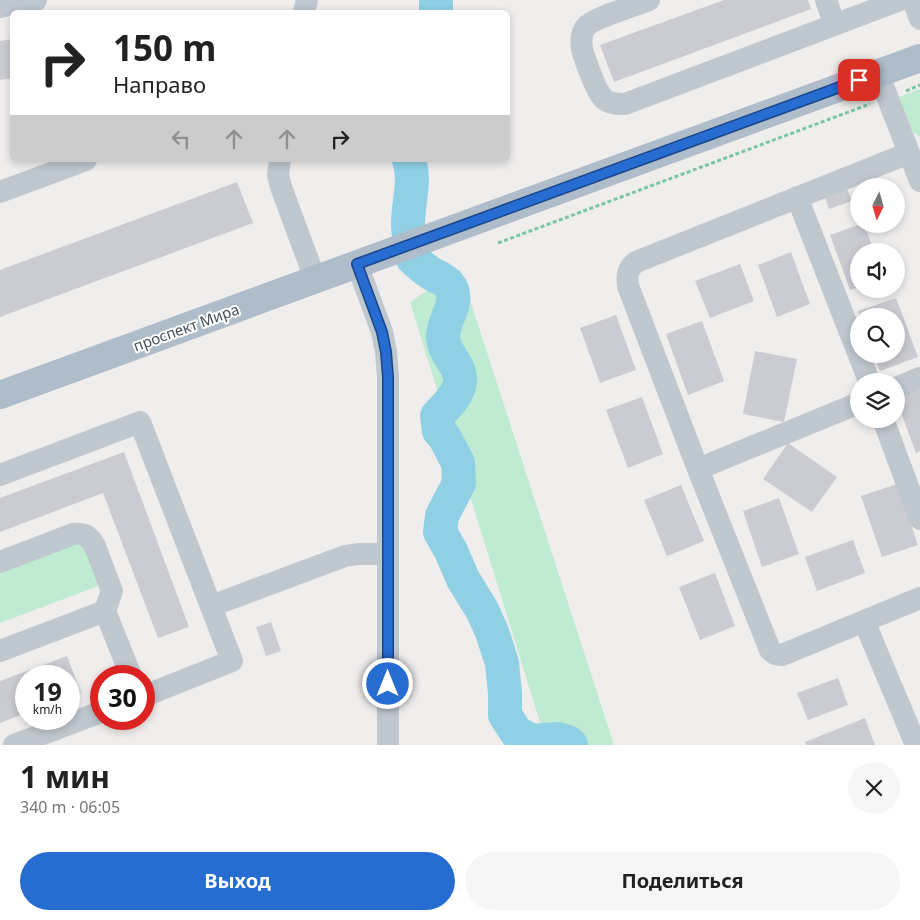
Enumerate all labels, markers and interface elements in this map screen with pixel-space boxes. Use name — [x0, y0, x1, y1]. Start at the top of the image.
text: 150 m — [113, 24, 216, 71]
icon: right — [30, 30, 95, 95]
pin — [838, 59, 880, 101]
icon: arrive — [845, 66, 873, 94]
text: Направо — [113, 69, 206, 99]
icon: left — [167, 125, 195, 153]
icon: ahead — [220, 125, 248, 153]
icon: ahead — [273, 125, 301, 153]
icon: right — [326, 125, 354, 153]
north arrow — [850, 178, 905, 232]
map controls — [850, 178, 905, 428]
button: sound — [850, 243, 905, 298]
street label: проспект Мира — [130, 299, 242, 355]
button: search — [850, 308, 905, 363]
button: layers — [850, 373, 905, 428]
position arrow — [361, 657, 413, 709]
speed limit sign: 30 — [90, 665, 155, 730]
text: 19 — [33, 674, 62, 708]
text: km/h — [33, 701, 62, 718]
text: 1 мин — [20, 756, 110, 797]
button: close — [848, 762, 900, 814]
text: 340 m · 06:05 — [20, 796, 120, 818]
button: Выход — [20, 852, 455, 910]
button: Поделиться — [465, 852, 900, 910]

